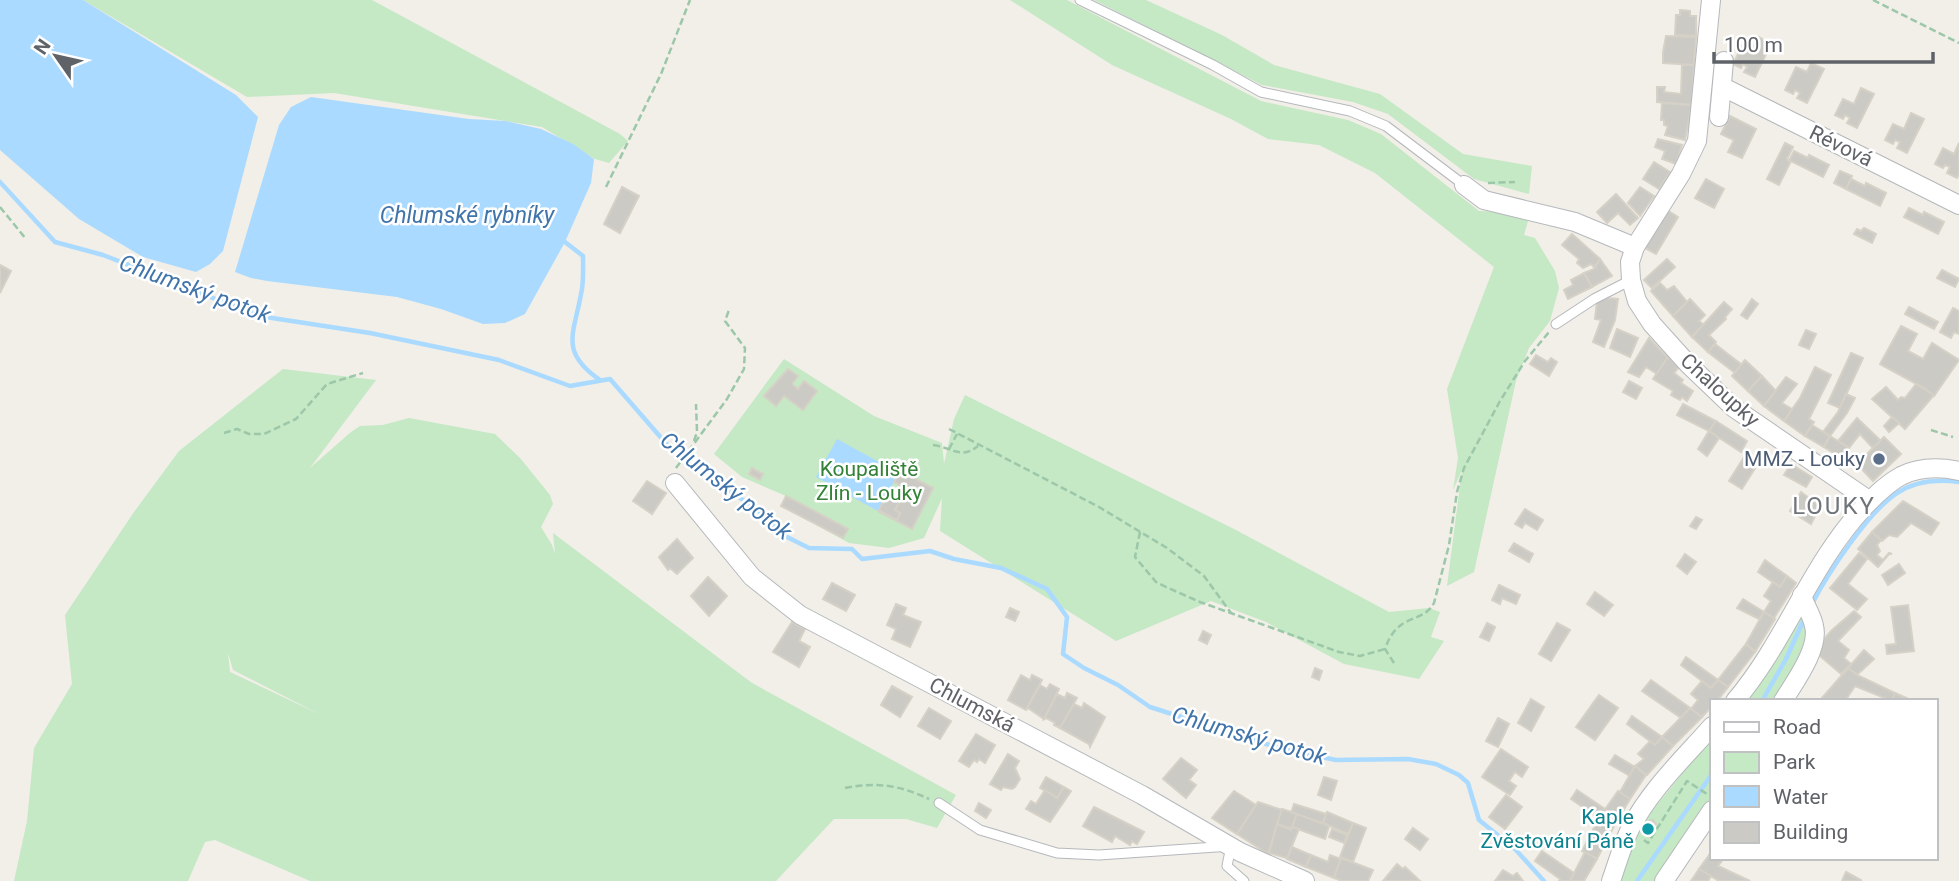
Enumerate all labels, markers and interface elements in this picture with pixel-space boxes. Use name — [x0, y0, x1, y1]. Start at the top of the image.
north arrow — [21, 21, 91, 91]
scale bar — [1714, 21, 1933, 65]
text: 100 m — [1724, 33, 1783, 57]
text: N — [29, 35, 56, 59]
street label: Révová — [1806, 120, 1876, 172]
water label: Chlumské rybníky — [380, 202, 556, 229]
water label: Chlumský potok — [115, 249, 275, 329]
street label: Chaloupky — [1676, 348, 1764, 432]
water label: Chlumský potok — [655, 426, 798, 546]
place label: MMZ - Louky — [1744, 447, 1865, 471]
marker: MMZ - Louky — [1871, 451, 1887, 467]
park label: Koupaliště Zlín - Louky — [816, 457, 922, 505]
district label: LOUKY — [1792, 492, 1876, 520]
street label: Chlumská — [925, 673, 1019, 737]
legend — [1710, 699, 1938, 860]
water label: Chlumský potok — [1169, 701, 1330, 771]
text: Road — [1773, 715, 1821, 739]
text: Park — [1773, 750, 1816, 774]
text: Water — [1773, 785, 1828, 809]
place label: Kaple Zvěstování Páně — [1480, 805, 1634, 853]
text: Building — [1773, 820, 1848, 844]
marker: Kaple Zvěstování Páně — [1640, 821, 1656, 837]

